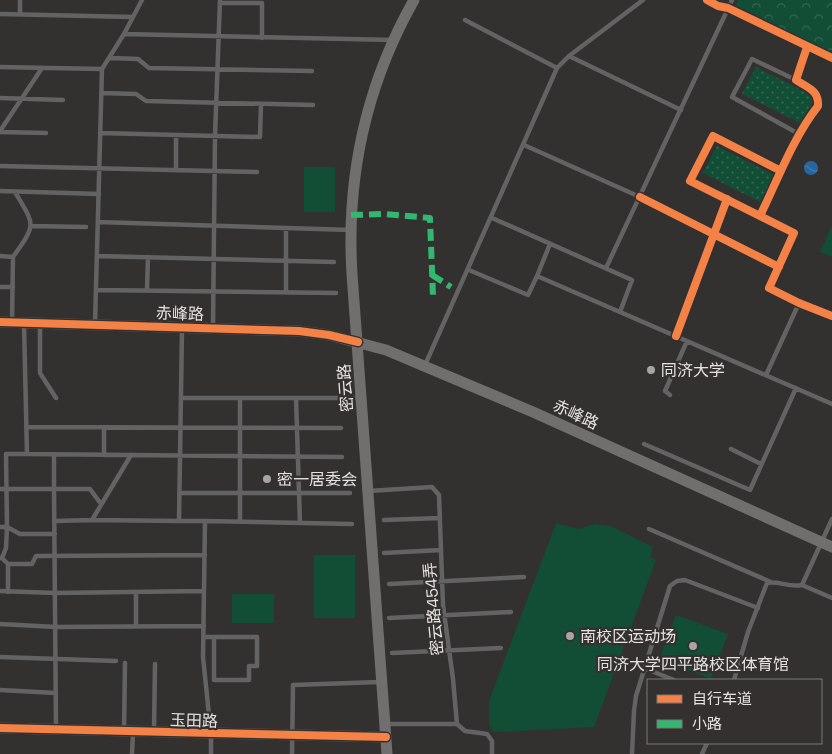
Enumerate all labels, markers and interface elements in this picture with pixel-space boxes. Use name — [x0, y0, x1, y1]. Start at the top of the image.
street label: 赤峰路 — [156, 302, 204, 325]
place label: 同济大学 — [661, 360, 725, 381]
street label: 密云路 — [333, 363, 358, 413]
marker: 同济大学 — [645, 364, 657, 376]
street label: 赤峰路 — [550, 395, 602, 434]
place label: 密一居委会 — [277, 469, 357, 490]
marker: 密一居委会 — [261, 473, 273, 485]
street label: 密云路454弄 — [419, 561, 448, 656]
place label: 南校区运动场 — [580, 626, 676, 647]
marker: 南校区运动场 — [564, 630, 576, 642]
marker: 同济大学四平路校区体育馆 — [687, 640, 699, 652]
place label: 同济大学四平路校区体育馆 — [597, 654, 789, 675]
legend — [647, 679, 822, 744]
text: 自行车道 — [692, 689, 752, 708]
street label: 玉田路 — [170, 709, 218, 732]
text: 小路 — [692, 714, 722, 733]

